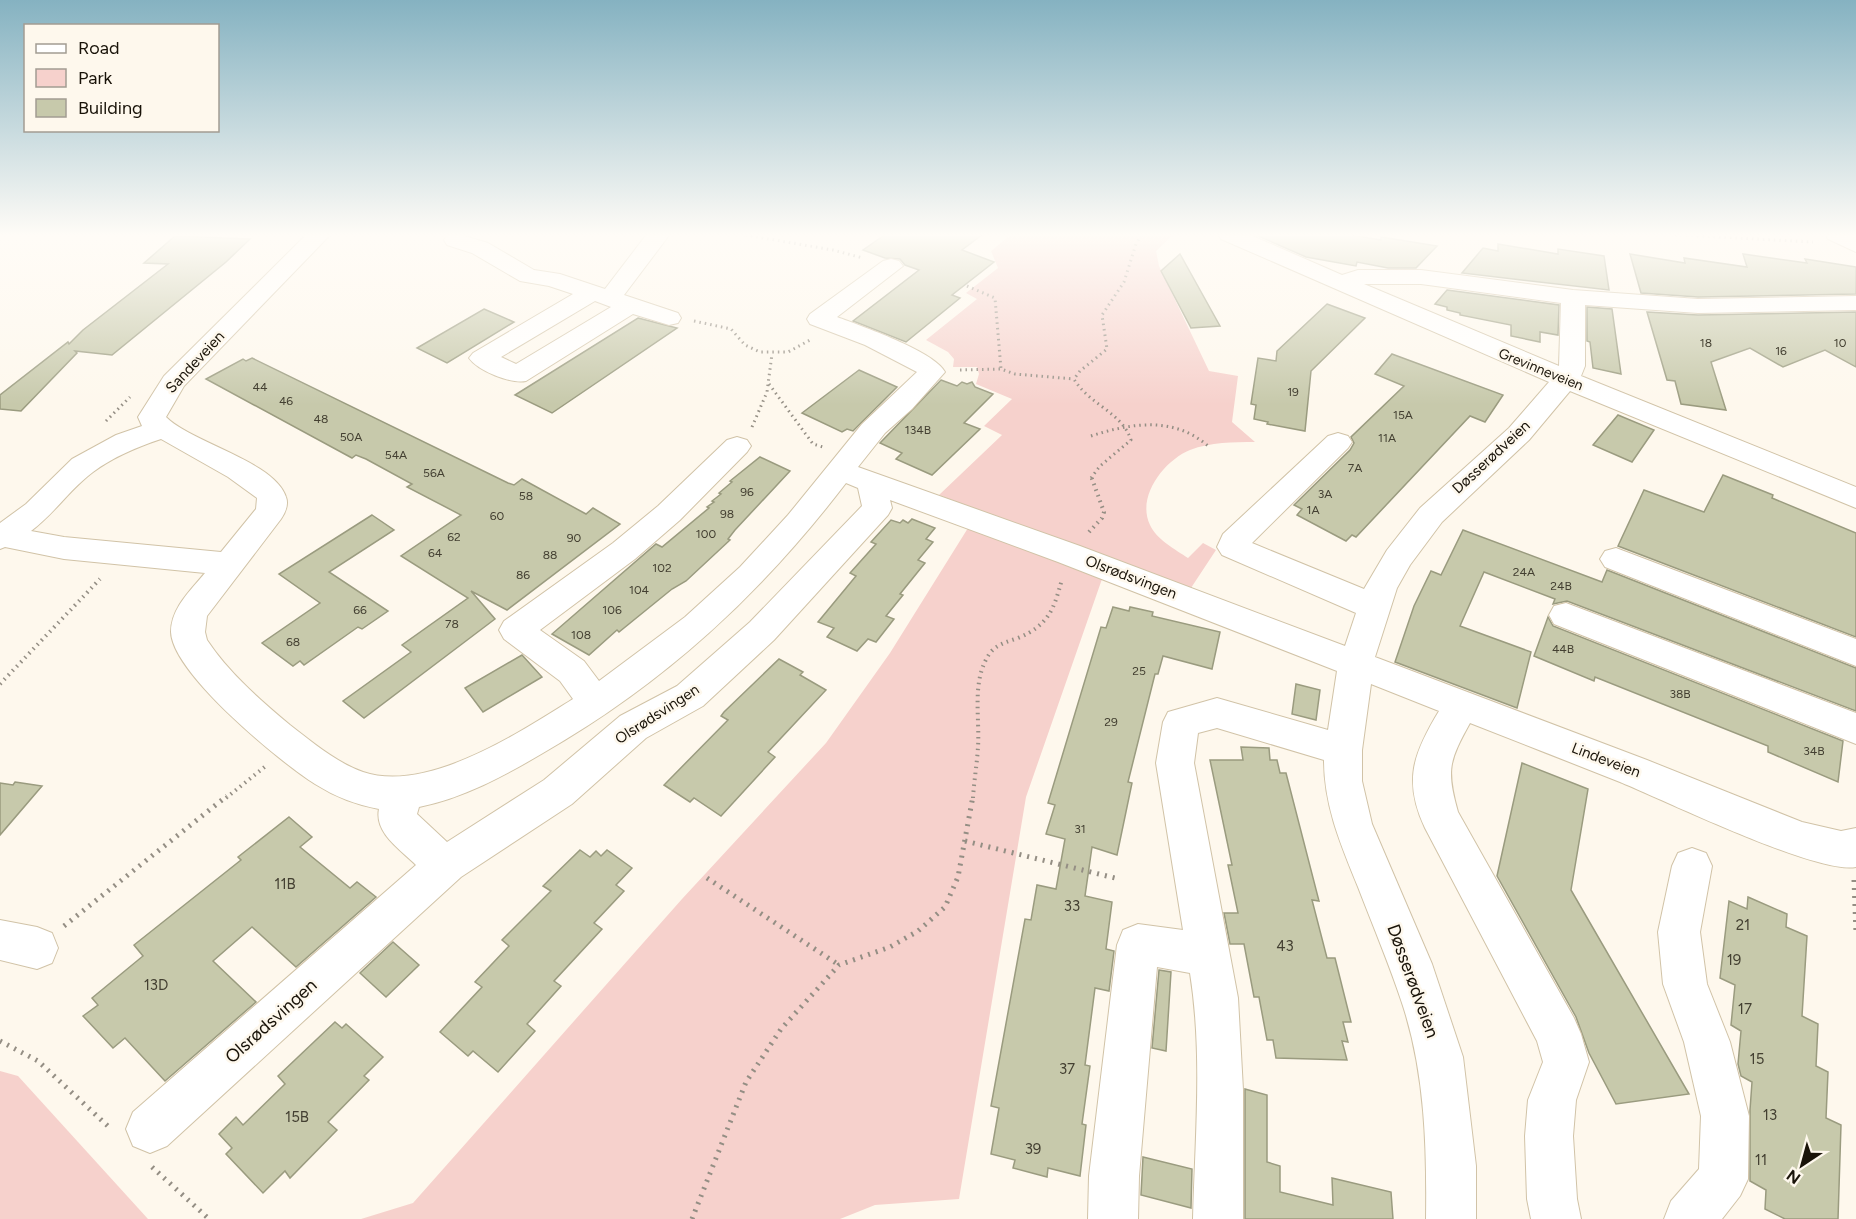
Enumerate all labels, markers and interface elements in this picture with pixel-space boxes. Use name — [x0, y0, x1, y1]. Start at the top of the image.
legend — [24, 24, 219, 132]
text: Road — [78, 37, 119, 59]
text: Park — [78, 67, 113, 89]
text: Building — [78, 97, 143, 119]
street label: Sandeveien — [162, 327, 228, 397]
house number: 18 — [1700, 336, 1712, 350]
house number: 10 — [1834, 336, 1847, 350]
house number: 16 — [1775, 344, 1787, 358]
street label: Grevinneveien — [1496, 345, 1586, 394]
house number: 44 — [253, 380, 268, 394]
house number: 19 — [1287, 385, 1299, 399]
house number: 46 — [279, 394, 293, 408]
house number: 15A — [1393, 408, 1413, 422]
house number: 48 — [314, 412, 328, 426]
street label: Døsserødveien — [1448, 416, 1534, 498]
house number: 134B — [905, 423, 931, 437]
house number: 50A — [340, 430, 362, 444]
house number: 11A — [1378, 431, 1396, 445]
house number: 54A — [385, 448, 407, 462]
house number: 7A — [1348, 461, 1362, 475]
house number: 56A — [423, 466, 445, 480]
house number: 96 — [740, 485, 754, 499]
house number: 3A — [1318, 487, 1332, 501]
house number: 58 — [519, 489, 533, 503]
house number: 1A — [1306, 503, 1320, 517]
house number: 98 — [720, 507, 734, 521]
house number: 60 — [490, 509, 505, 523]
house number: 100 — [696, 527, 716, 541]
house number: 62 — [447, 530, 461, 544]
house number: 90 — [567, 531, 582, 545]
house number: 64 — [428, 546, 443, 560]
house number: 88 — [543, 548, 557, 562]
street label: Olsrødsvingen — [1083, 551, 1179, 603]
house number: 102 — [652, 561, 672, 575]
house number: 24A — [1513, 565, 1535, 579]
house number: 86 — [516, 568, 530, 582]
house number: 24B — [1550, 579, 1572, 593]
house number: 104 — [629, 583, 650, 597]
house number: 66 — [353, 603, 367, 617]
house number: 106 — [602, 603, 622, 617]
house number: 78 — [445, 617, 459, 631]
house number: 108 — [571, 628, 591, 642]
house number: 68 — [286, 635, 300, 649]
house number: 44B — [1552, 642, 1574, 656]
house number: 25 — [1132, 664, 1146, 678]
street label: Olsrødsvingen — [612, 680, 702, 748]
house number: 38B — [1669, 687, 1691, 701]
house number: 29 — [1104, 715, 1118, 729]
street label: Lindeveien — [1569, 739, 1643, 781]
house number: 34B — [1803, 744, 1825, 758]
house number: 31 — [1074, 822, 1086, 836]
house number: 11B — [274, 875, 296, 893]
house number: 33 — [1064, 897, 1080, 915]
house number: 21 — [1736, 916, 1750, 934]
street label: Døsserødveien — [1382, 921, 1444, 1041]
house number: 43 — [1276, 937, 1294, 955]
house number: 19 — [1727, 951, 1741, 969]
street label: Olsrødsvingen — [221, 974, 321, 1068]
house number: 13D — [144, 976, 168, 994]
house number: 17 — [1738, 1000, 1752, 1018]
house number: 15 — [1750, 1050, 1764, 1068]
house number: 37 — [1059, 1060, 1075, 1078]
house number: 13 — [1763, 1106, 1777, 1124]
house number: 15B — [285, 1108, 309, 1126]
north arrow — [1772, 1135, 1832, 1195]
house number: 39 — [1025, 1140, 1041, 1158]
house number: 11 — [1755, 1151, 1767, 1169]
text: N — [1783, 1165, 1804, 1188]

